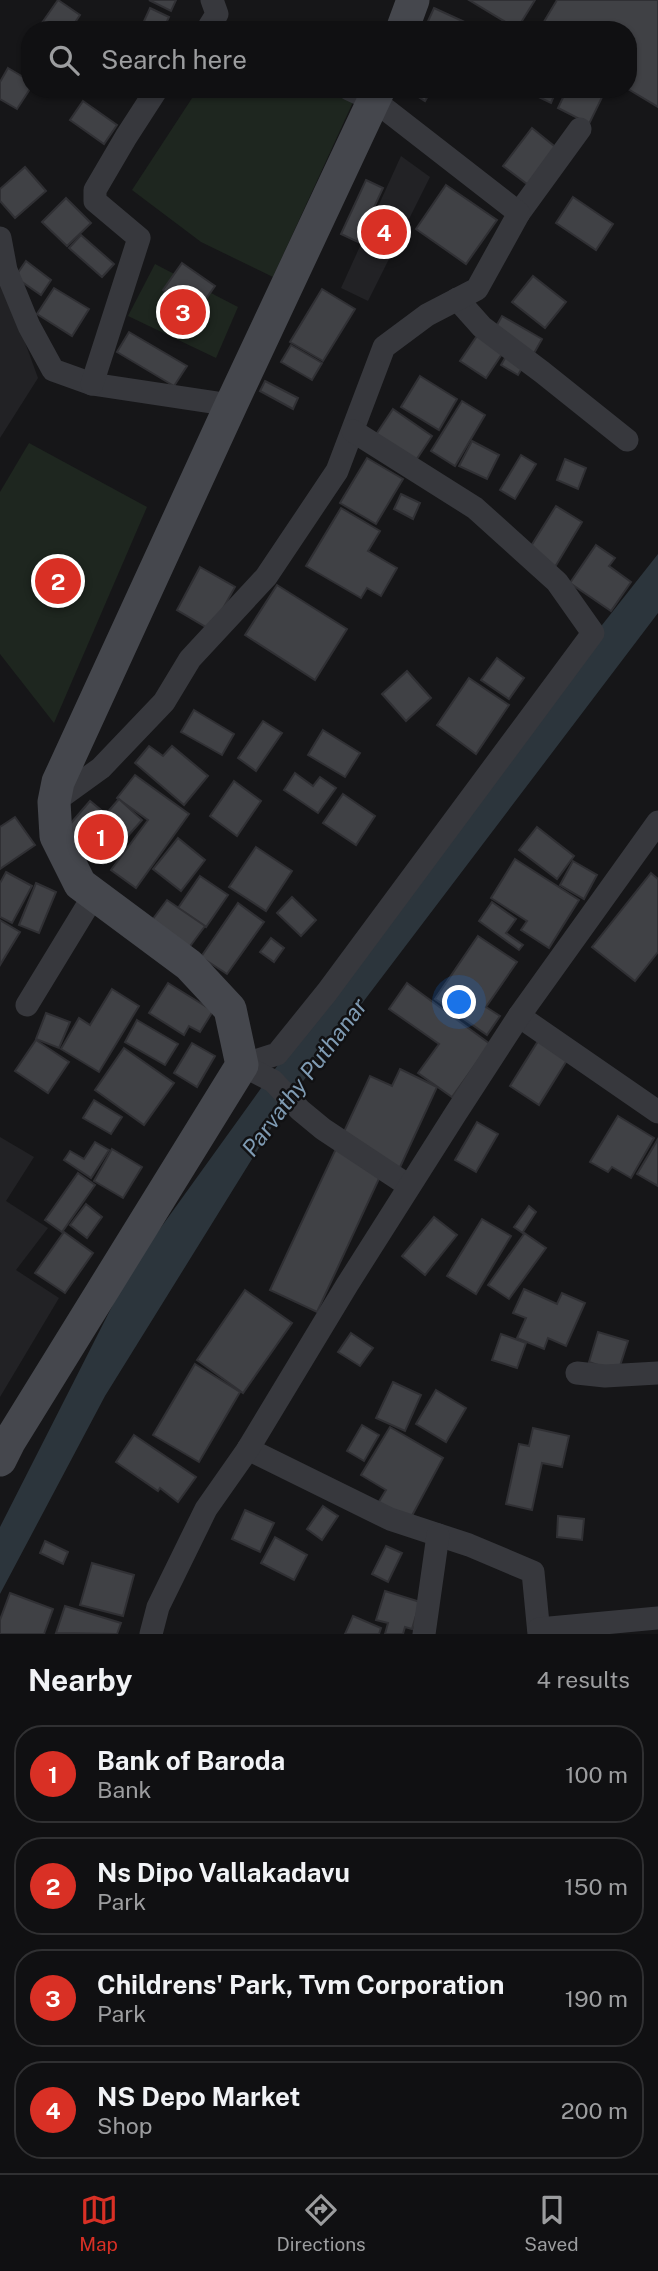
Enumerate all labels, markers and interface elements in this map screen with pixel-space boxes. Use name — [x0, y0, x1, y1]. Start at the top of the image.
search box — [21, 21, 637, 98]
icon: search — [45, 41, 83, 79]
text: Search here — [101, 44, 247, 75]
pin: 4 — [361, 206, 407, 258]
pin: 3 — [160, 286, 206, 338]
pin: 2 — [35, 555, 81, 607]
pin: 1 — [78, 811, 124, 863]
your location — [442, 985, 476, 1019]
water label: Parvathy Puthanar — [236, 992, 372, 1161]
text: Nearby — [28, 1662, 132, 1698]
text: 4 results — [536, 1666, 630, 1693]
text: Bank of Baroda — [97, 1745, 285, 1776]
text: 1 — [48, 1761, 58, 1788]
text: 100 m — [565, 1761, 628, 1788]
text: Bank — [97, 1776, 151, 1803]
text: Ns Dipo Vallakadavu — [97, 1857, 350, 1888]
text: 2 — [46, 1873, 60, 1900]
text: 150 m — [564, 1873, 628, 1900]
text: Park — [97, 1888, 146, 1915]
text: Childrens' Park, Tvm Corporation — [97, 1969, 504, 2000]
text: 3 — [45, 1985, 61, 2012]
text: 190 m — [565, 1985, 628, 2012]
text: Park — [97, 2000, 146, 2027]
text: NS Depo Market — [97, 2081, 300, 2112]
text: 4 — [45, 2097, 61, 2124]
text: 200 m — [561, 2097, 628, 2124]
text: Shop — [97, 2112, 152, 2139]
tab: Map — [79, 2191, 118, 2255]
tab: Directions — [276, 2191, 366, 2255]
tab: Saved — [524, 2191, 579, 2255]

